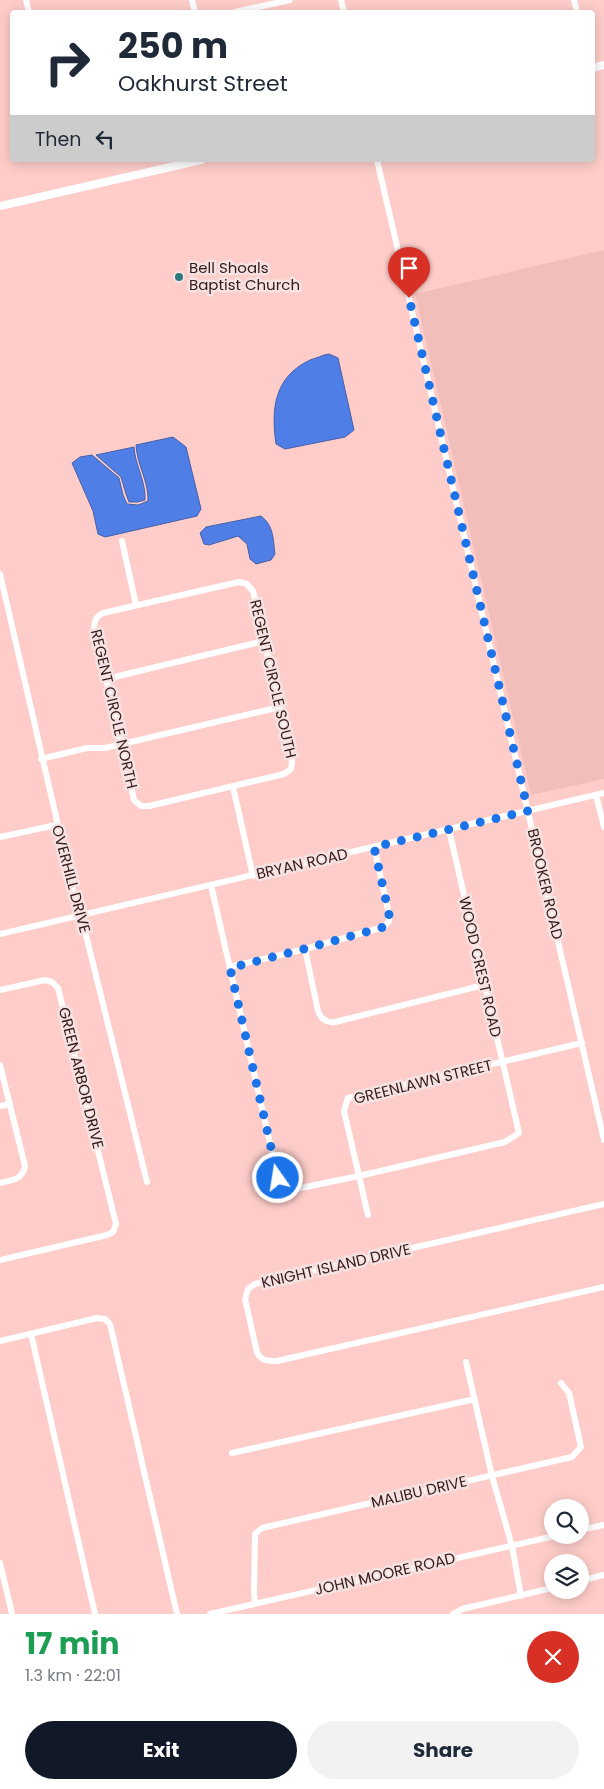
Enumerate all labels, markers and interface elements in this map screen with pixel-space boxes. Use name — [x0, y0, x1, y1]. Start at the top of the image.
text: 250 m — [118, 21, 228, 70]
icon: right — [35, 30, 100, 95]
text: Oakhurst Street — [118, 68, 288, 99]
icon: left — [91, 125, 119, 153]
text: Then — [35, 126, 81, 153]
pin — [388, 247, 430, 298]
icon: arrive — [395, 254, 423, 282]
place label: Bell Shoals Baptist Church — [189, 257, 300, 295]
marker: Bell Shoals Baptist Church — [173, 271, 185, 283]
street label: REGENT CIRCLE SOUTH — [245, 597, 302, 760]
street label: REGENT CIRCLE NORTH — [86, 627, 143, 791]
street label: OVERHILL DRIVE — [47, 823, 96, 935]
street label: BROOKER ROAD — [523, 826, 568, 941]
street label: BRYAN ROAD — [254, 843, 350, 884]
street label: WOOD CREST ROAD — [454, 894, 507, 1039]
street label: GREEN ARBOR DRIVE — [54, 1005, 109, 1151]
street label: GREENLAWN STREET — [351, 1054, 494, 1109]
position arrow — [251, 1151, 303, 1203]
street label: KNIGHT ISLAND DRIVE — [259, 1238, 413, 1293]
street label: MALIBU DRIVE — [369, 1470, 469, 1513]
map controls — [544, 1499, 589, 1599]
button: search — [544, 1499, 589, 1544]
street label: JOHN MOORE ROAD — [313, 1547, 457, 1600]
button: layers — [544, 1554, 589, 1599]
text: 17 min — [25, 1622, 120, 1665]
button: close — [527, 1631, 579, 1683]
text: 1.3 km · 22:01 — [25, 1664, 121, 1687]
button: Exit — [25, 1721, 297, 1779]
button: Share — [307, 1721, 579, 1779]

